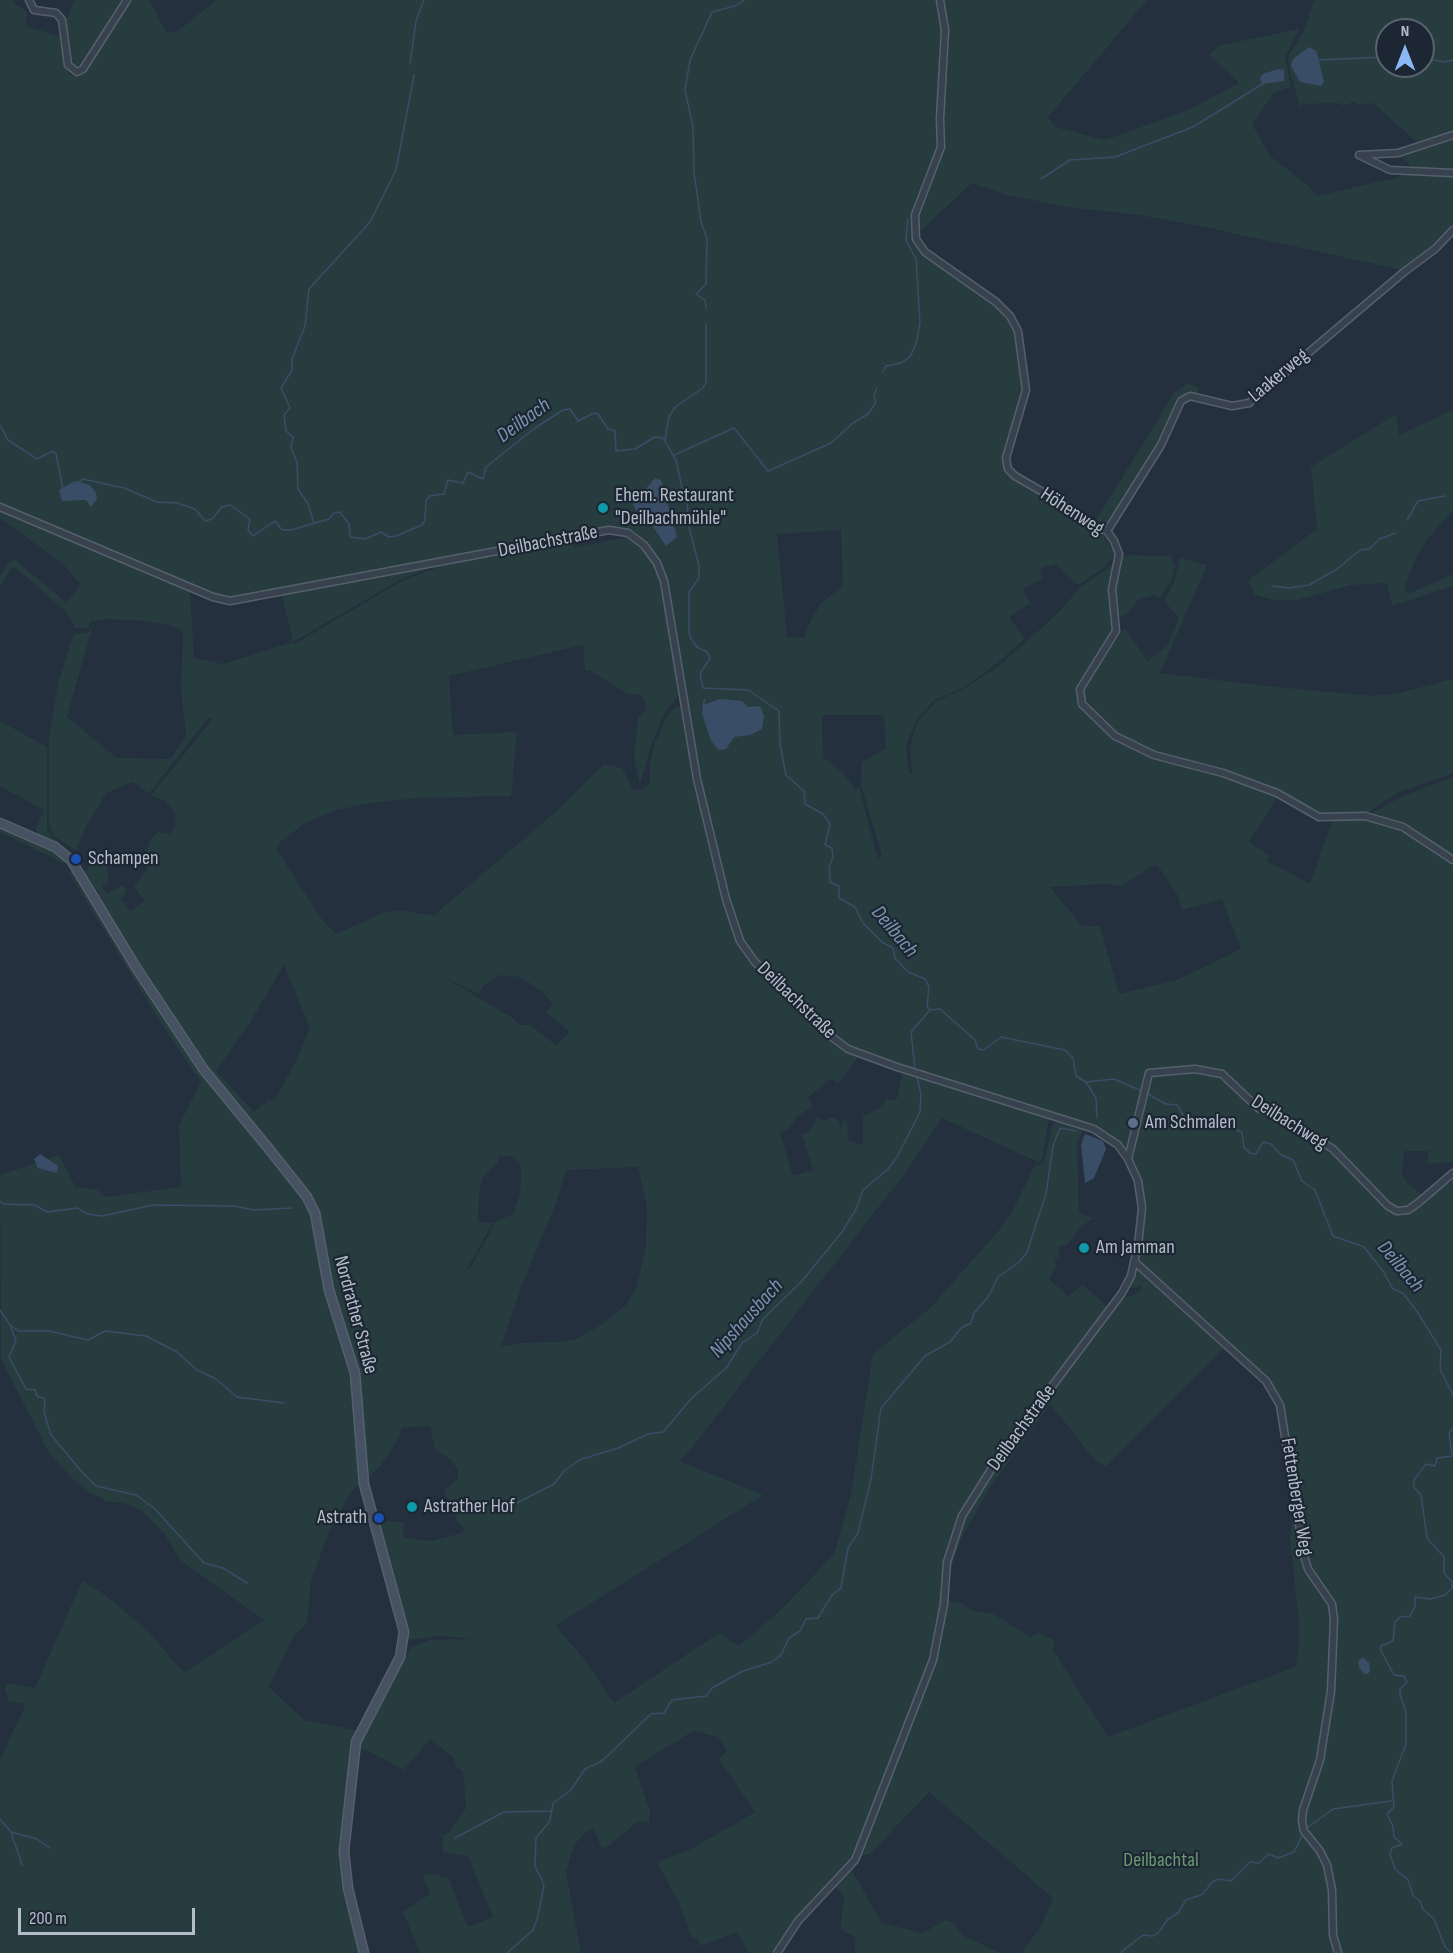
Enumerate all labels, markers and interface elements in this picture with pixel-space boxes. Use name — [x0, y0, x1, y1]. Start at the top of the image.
north arrow — [1375, 18, 1435, 78]
text: N — [1401, 22, 1409, 41]
street label: Laakerweg — [1244, 344, 1314, 408]
water label: Deilbach — [492, 393, 556, 449]
street label: Höhenweg — [1036, 483, 1108, 541]
place label: Ehem. Restaurant "Deilbachmühle" — [615, 484, 734, 531]
marker: Ehem. Restaurant "Deilbachmühle" — [596, 501, 610, 515]
street label: Deilbachstraße — [496, 521, 600, 563]
place label: Schampen — [88, 847, 159, 871]
marker: Schampen — [69, 852, 83, 866]
water label: Deilbach — [865, 901, 923, 963]
street label: Deilbachstraße — [751, 957, 841, 1045]
street label: Deilbachweg — [1247, 1090, 1331, 1156]
place label: Am Schmalen — [1145, 1111, 1236, 1135]
marker: Am Schmalen — [1126, 1116, 1140, 1130]
place label: Am Jamman — [1096, 1236, 1175, 1260]
water label: Deilbach — [1371, 1236, 1429, 1298]
marker: Am Jamman — [1077, 1241, 1091, 1255]
street label: Nordrather Straße — [328, 1253, 382, 1377]
water label: Nipshausbach — [705, 1274, 789, 1364]
street label: Deilbachstraße — [983, 1380, 1061, 1476]
street label: Fettenberger Weg — [1275, 1436, 1317, 1558]
place label: Astrather Hof — [424, 1495, 515, 1519]
marker: Astrather Hof — [405, 1500, 419, 1514]
place label: Astrath — [317, 1506, 367, 1530]
marker: Astrath — [372, 1511, 386, 1525]
park label: Deilbachtal — [1123, 1849, 1199, 1873]
scale bar — [21, 1896, 198, 1934]
text: 200 m — [29, 1908, 67, 1929]

